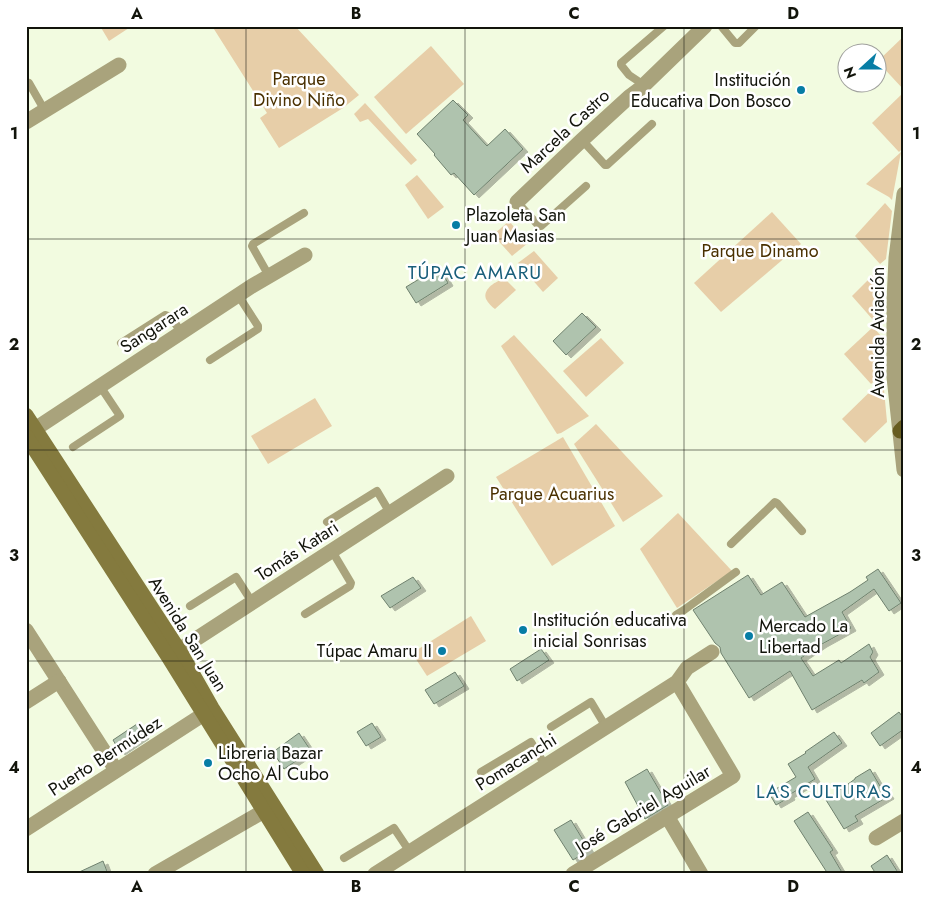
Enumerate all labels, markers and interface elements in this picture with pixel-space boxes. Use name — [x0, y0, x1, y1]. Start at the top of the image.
text: A — [130, 2, 143, 25]
text: B — [351, 2, 361, 25]
text: C — [568, 2, 580, 25]
text: D — [787, 2, 799, 25]
north arrow — [838, 42, 888, 92]
text: N — [839, 64, 861, 81]
park label: Parque Divino Niño — [253, 66, 345, 113]
place label: Institución Educativa Don Bosco — [631, 67, 791, 114]
street label: Marcela Castro — [515, 83, 615, 179]
marker: Institución Educativa Don Bosco — [795, 84, 807, 96]
text: 1 — [10, 122, 18, 145]
text: 1 — [912, 122, 920, 145]
place label: Plazoleta San Juan Masias — [464, 202, 566, 249]
marker: Plazoleta San Juan Masias — [450, 219, 462, 231]
park label: Parque Dinamo — [701, 238, 819, 264]
district label: TÚPAC AMARU — [408, 259, 542, 286]
street label: Avenida Aviación — [865, 266, 891, 398]
street label: Sangarara — [115, 296, 193, 360]
text: 2 — [9, 333, 19, 356]
text: 2 — [911, 333, 921, 356]
park label: Parque Acuarius — [490, 481, 614, 507]
street label: Tomás Katari — [250, 514, 344, 588]
text: 3 — [9, 544, 19, 567]
text: 3 — [911, 544, 921, 567]
street label: Avenida San Juan — [142, 571, 234, 697]
place label: Institución educativa inicial Sonrisas — [533, 607, 687, 654]
place label: Mercado La Libertad — [759, 613, 848, 660]
marker: Institución educativa inicial Sonrisas — [517, 624, 529, 636]
marker: Mercado La Libertad — [743, 630, 755, 642]
place label: Túpac Amaru II — [317, 638, 432, 664]
marker: Túpac Amaru II — [436, 645, 448, 657]
street label: Puerto Bermúdez — [43, 709, 167, 802]
street label: Pomacanchi — [470, 727, 562, 797]
place label: Libreria Bazar Ocho Al Cubo — [218, 740, 329, 787]
text: 4 — [8, 756, 20, 779]
text: 4 — [910, 756, 922, 779]
marker: Libreria Bazar Ocho Al Cubo — [202, 757, 214, 769]
street label: José Gabriel Aguilar — [569, 758, 716, 861]
district label: LAS CULTURAS — [756, 778, 892, 805]
text: A — [130, 875, 143, 898]
text: B — [351, 875, 361, 898]
text: C — [568, 875, 580, 898]
text: D — [787, 875, 799, 898]

